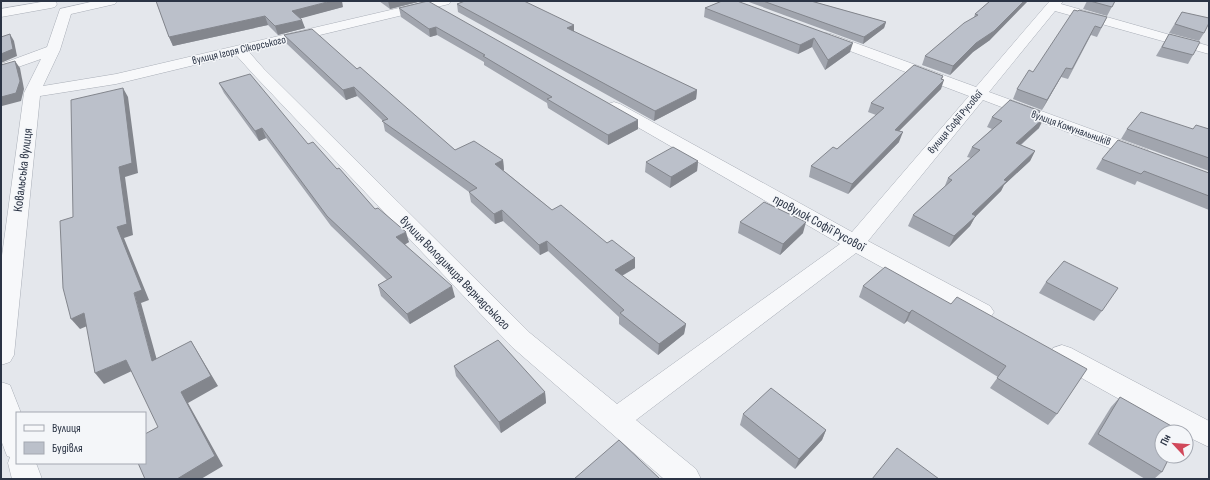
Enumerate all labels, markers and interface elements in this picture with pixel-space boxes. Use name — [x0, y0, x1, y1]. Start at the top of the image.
street label: вулиця Ігоря Сікорського — [191, 33, 288, 67]
street label: вулиця Софії Русової — [925, 87, 986, 156]
street label: вулиця Комунальників — [1029, 108, 1113, 149]
street label: Ковальська вулиця — [10, 127, 36, 213]
street label: провулок Софії Русової — [770, 191, 869, 255]
street label: вулиця Володимира Вернадського — [396, 213, 514, 333]
legend — [16, 412, 146, 464]
text: Вулиця — [52, 421, 81, 436]
north arrow — [1154, 424, 1194, 464]
text: Пн — [1157, 432, 1174, 447]
text: Будівля — [52, 441, 83, 456]

